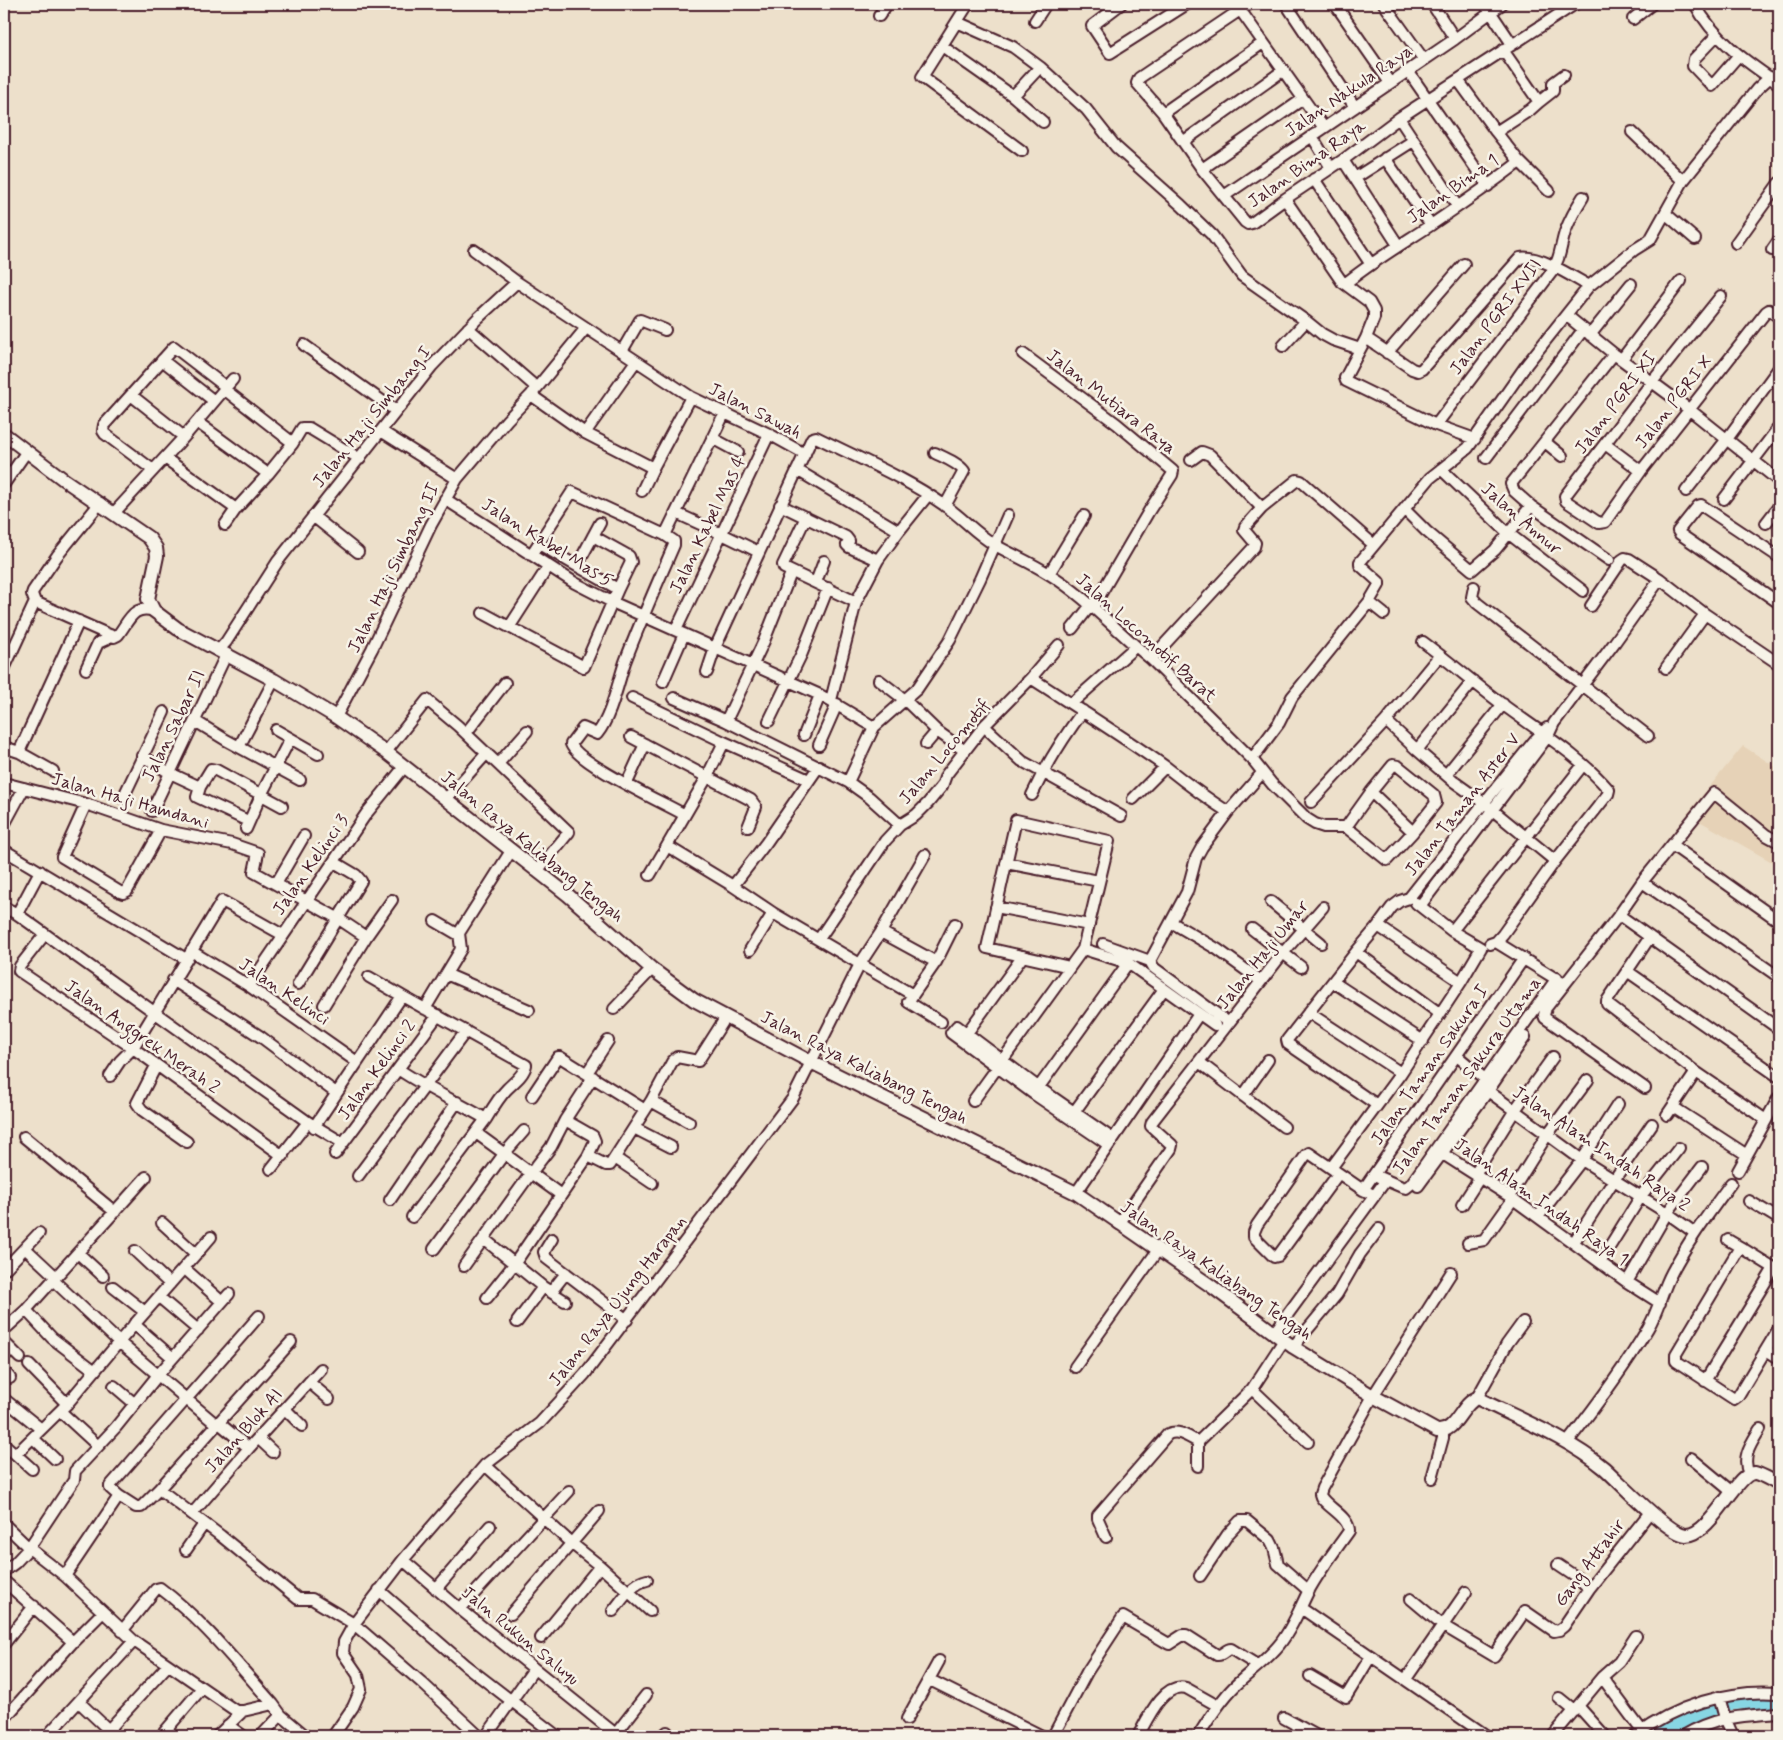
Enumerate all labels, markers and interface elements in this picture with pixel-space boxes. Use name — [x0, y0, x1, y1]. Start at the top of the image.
street label: Jalan Nakula Raya — [1280, 39, 1418, 143]
street label: Jalan Bima Raya — [1243, 114, 1371, 214]
street label: Jalan Bima 1 — [1402, 149, 1504, 229]
street label: Jalan PGRI XVII — [1444, 254, 1548, 380]
street label: Jalan Haji Simbang I — [307, 341, 437, 493]
street label: Jalan Mutiara Raya — [1041, 344, 1181, 460]
street label: Jalan PGRI XI — [1569, 347, 1663, 459]
street label: Jalan PGRI X — [1630, 350, 1718, 454]
street label: Jalan Sawah — [704, 377, 806, 445]
street label: Jalan Kabel Mas 4 — [664, 452, 752, 598]
street label: Jalan Annur — [1475, 477, 1567, 561]
street label: Jalan Haji Simbang II — [342, 479, 446, 657]
street label: Jalan Kabel Mas 5 — [477, 493, 617, 593]
street label: Jalan Locomotif Barat — [1070, 568, 1222, 708]
street label: Jalan Sabar II — [137, 666, 211, 786]
street label: Jalan Locomotif — [894, 694, 996, 810]
street label: Jalan Taman Aster V — [1400, 729, 1526, 881]
street label: Jalan Raya Kaliabang Tengah — [435, 766, 629, 929]
street label: Jalan Haji Hamdani — [48, 767, 212, 835]
street label: Jalan Kelinci 3 — [267, 810, 355, 920]
street label: Jalan Haji Umar — [1211, 895, 1315, 1015]
street label: Jalan Kelinci — [234, 953, 334, 1031]
street label: Jalan Taman Sakura Utama — [1387, 972, 1547, 1180]
street label: Jalan Anggrek Merah 2 — [58, 974, 225, 1102]
street label: Jalan Taman Sakura I — [1365, 980, 1495, 1150]
street label: Jalan Raya Kaliabang Tengah — [756, 1005, 972, 1132]
street label: Jalan Kelinci 2 — [332, 1015, 422, 1125]
street label: Jalan Alam Indah Raya 2 — [1508, 1081, 1694, 1217]
street label: Jalan Alam Indah Raya 1 — [1449, 1132, 1633, 1272]
street label: Jalan Raya Kaliabang Tengah — [1115, 1195, 1317, 1347]
street label: Jalan Raya Ujung Harapan — [544, 1211, 693, 1392]
street label: Jalan Blok AI — [200, 1384, 288, 1478]
street label: Gang Attahir — [1549, 1514, 1632, 1612]
street label: Jaln Rukun Saluyu — [456, 1581, 584, 1691]

